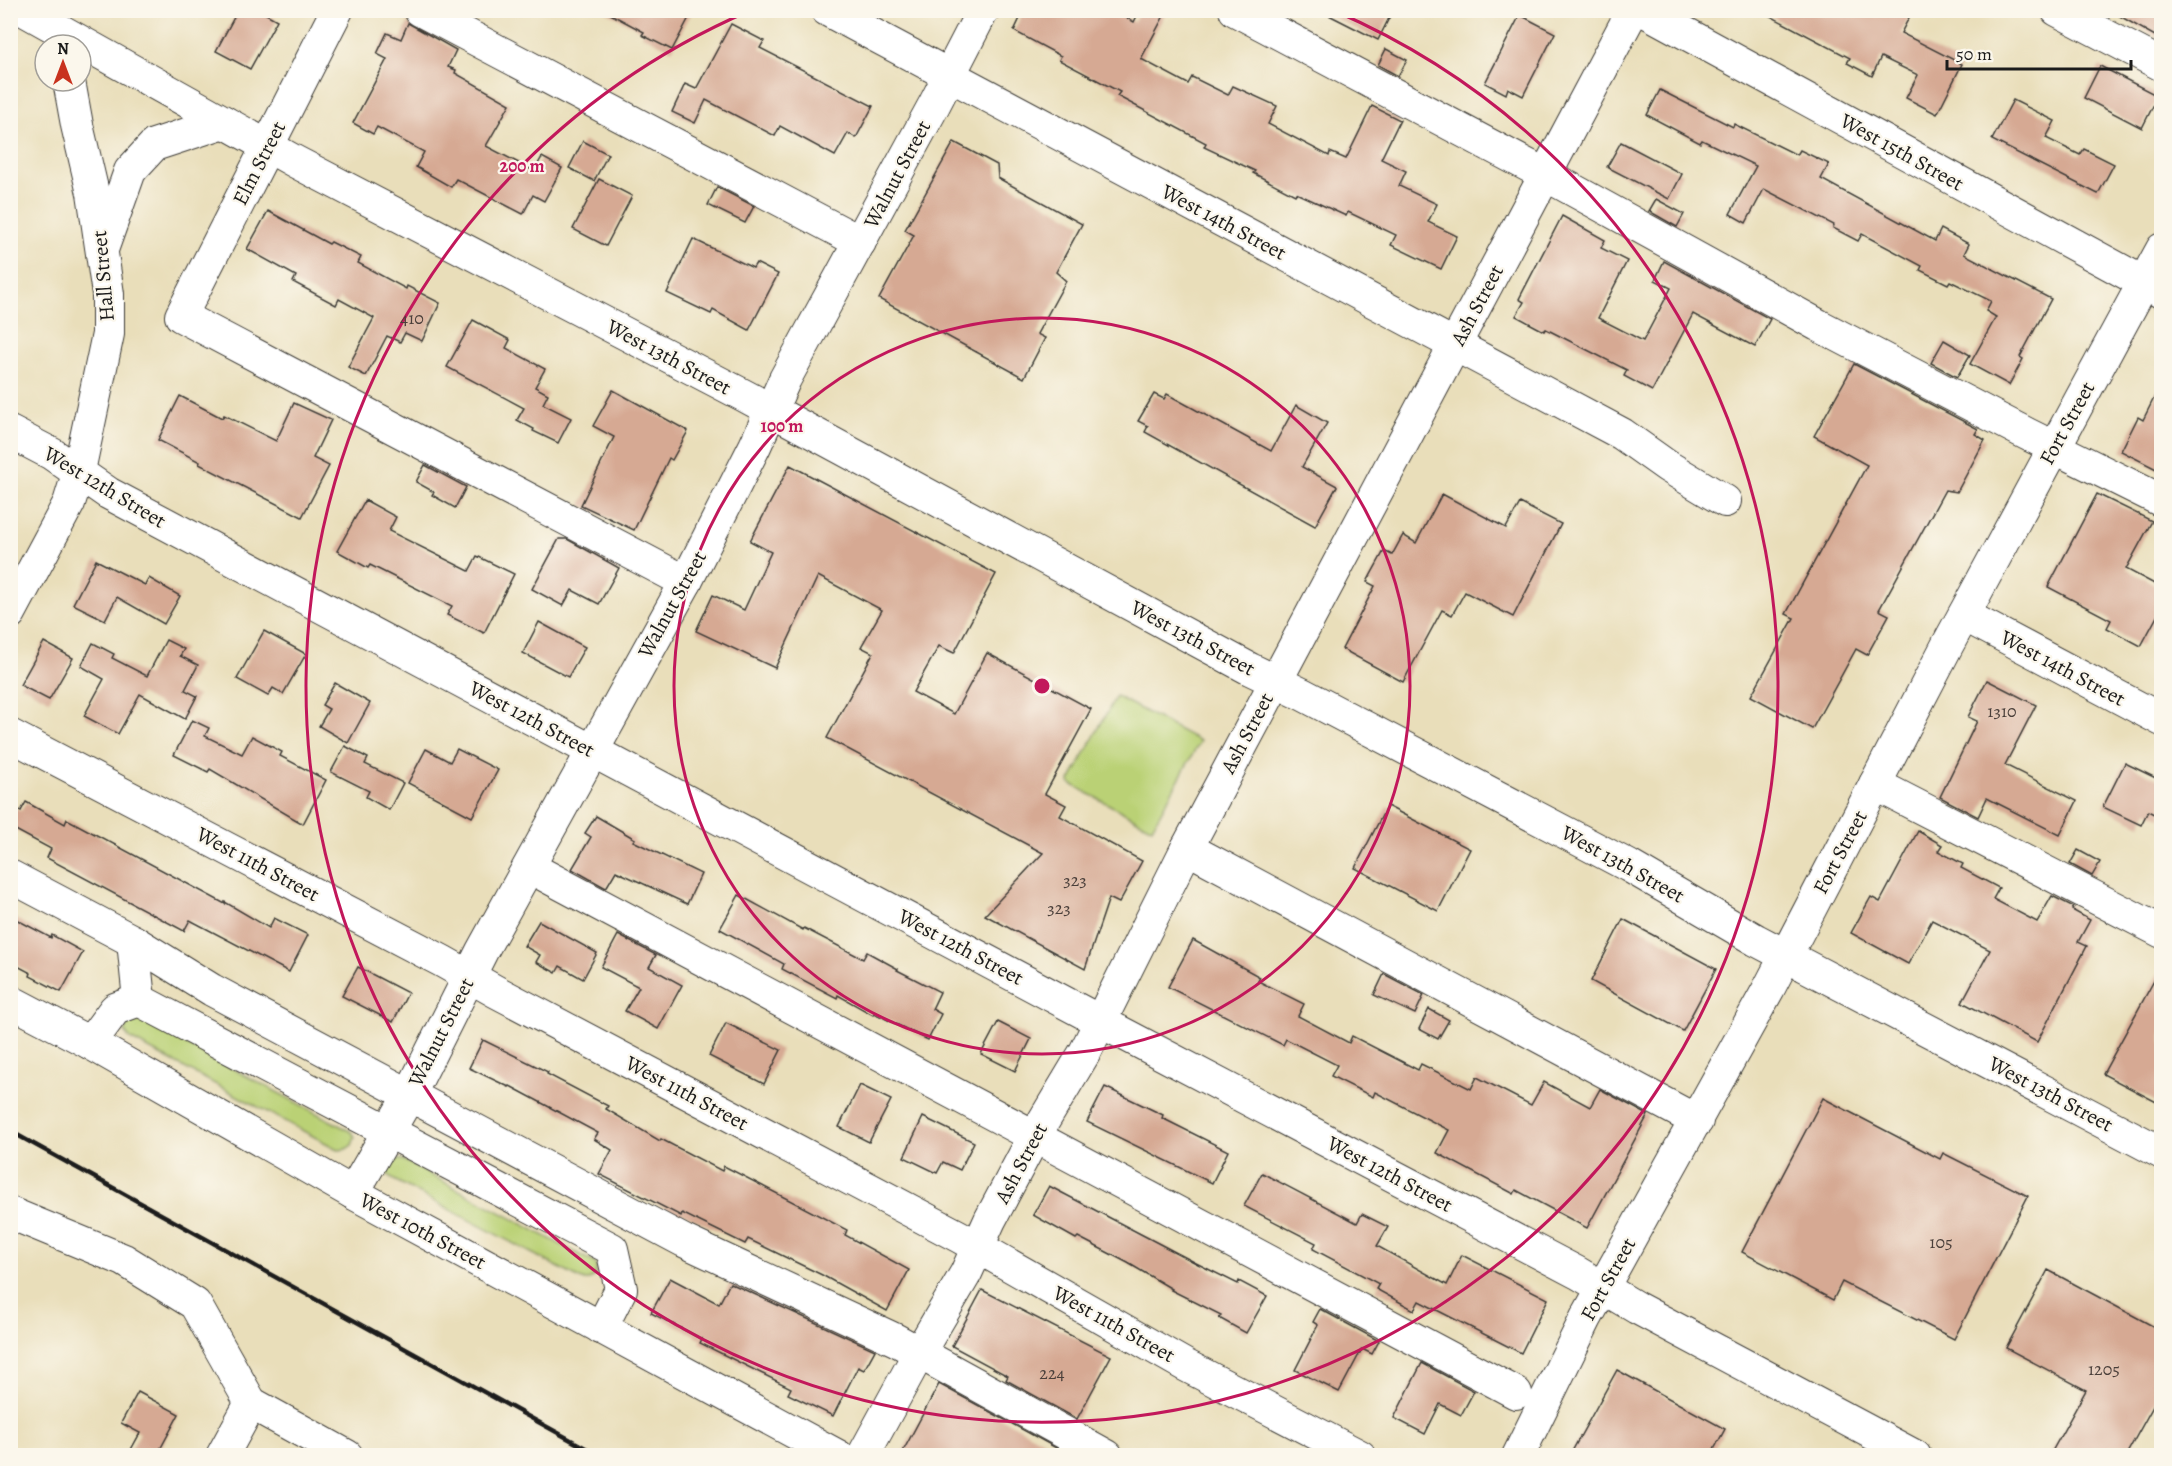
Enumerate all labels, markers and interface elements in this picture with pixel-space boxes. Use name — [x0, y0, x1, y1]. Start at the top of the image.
north arrow — [33, 33, 93, 93]
scale bar — [1947, 33, 2132, 71]
text: N — [57, 38, 69, 60]
text: 50 m — [1956, 42, 1992, 66]
street label: West 15th Street — [1834, 106, 1969, 198]
street label: Walnut Street — [856, 115, 937, 234]
street label: Elm Street — [226, 116, 292, 210]
text: 200 m — [499, 154, 545, 178]
street label: West 14th Street — [1156, 177, 1291, 267]
street label: Hall Street — [85, 229, 121, 323]
street label: Ash Street — [1444, 260, 1510, 351]
house number: 410 — [400, 306, 424, 330]
street label: West 13th Street — [601, 312, 736, 402]
street label: Fort Street — [2033, 376, 2101, 470]
text: 100 m — [761, 414, 803, 438]
street label: West 12th Street — [38, 439, 171, 535]
street label: Walnut Street — [631, 545, 713, 663]
street label: West 13th Street — [1125, 593, 1260, 683]
street label: West 14th Street — [1995, 623, 2130, 713]
street label: West 12th Street — [464, 674, 600, 764]
centre of rings — [1032, 676, 1052, 696]
street label: Ash Street — [1214, 688, 1280, 779]
house number: 1310 — [1987, 699, 2017, 723]
street label: Fort Street — [1806, 805, 1874, 899]
street label: West 13th Street — [1556, 818, 1690, 909]
street label: West 11th Street — [191, 819, 324, 908]
house number: 323 — [1063, 868, 1087, 892]
house number: 323 — [1047, 896, 1071, 920]
street label: West 12th Street — [893, 902, 1029, 992]
street label: Walnut Street — [401, 973, 480, 1092]
street label: West 11th Street — [620, 1048, 753, 1137]
street label: West 13th Street — [1983, 1049, 2118, 1139]
street label: Ash Street — [988, 1118, 1054, 1209]
street label: West 12th Street — [1322, 1129, 1458, 1219]
street label: West 10th Street — [354, 1185, 491, 1276]
house number: 105 — [1929, 1230, 1953, 1254]
street label: Fort Street — [1574, 1232, 1642, 1326]
street label: West 11th Street — [1047, 1278, 1180, 1369]
house number: 1205 — [2088, 1357, 2120, 1381]
house number: 224 — [1039, 1361, 1065, 1385]

